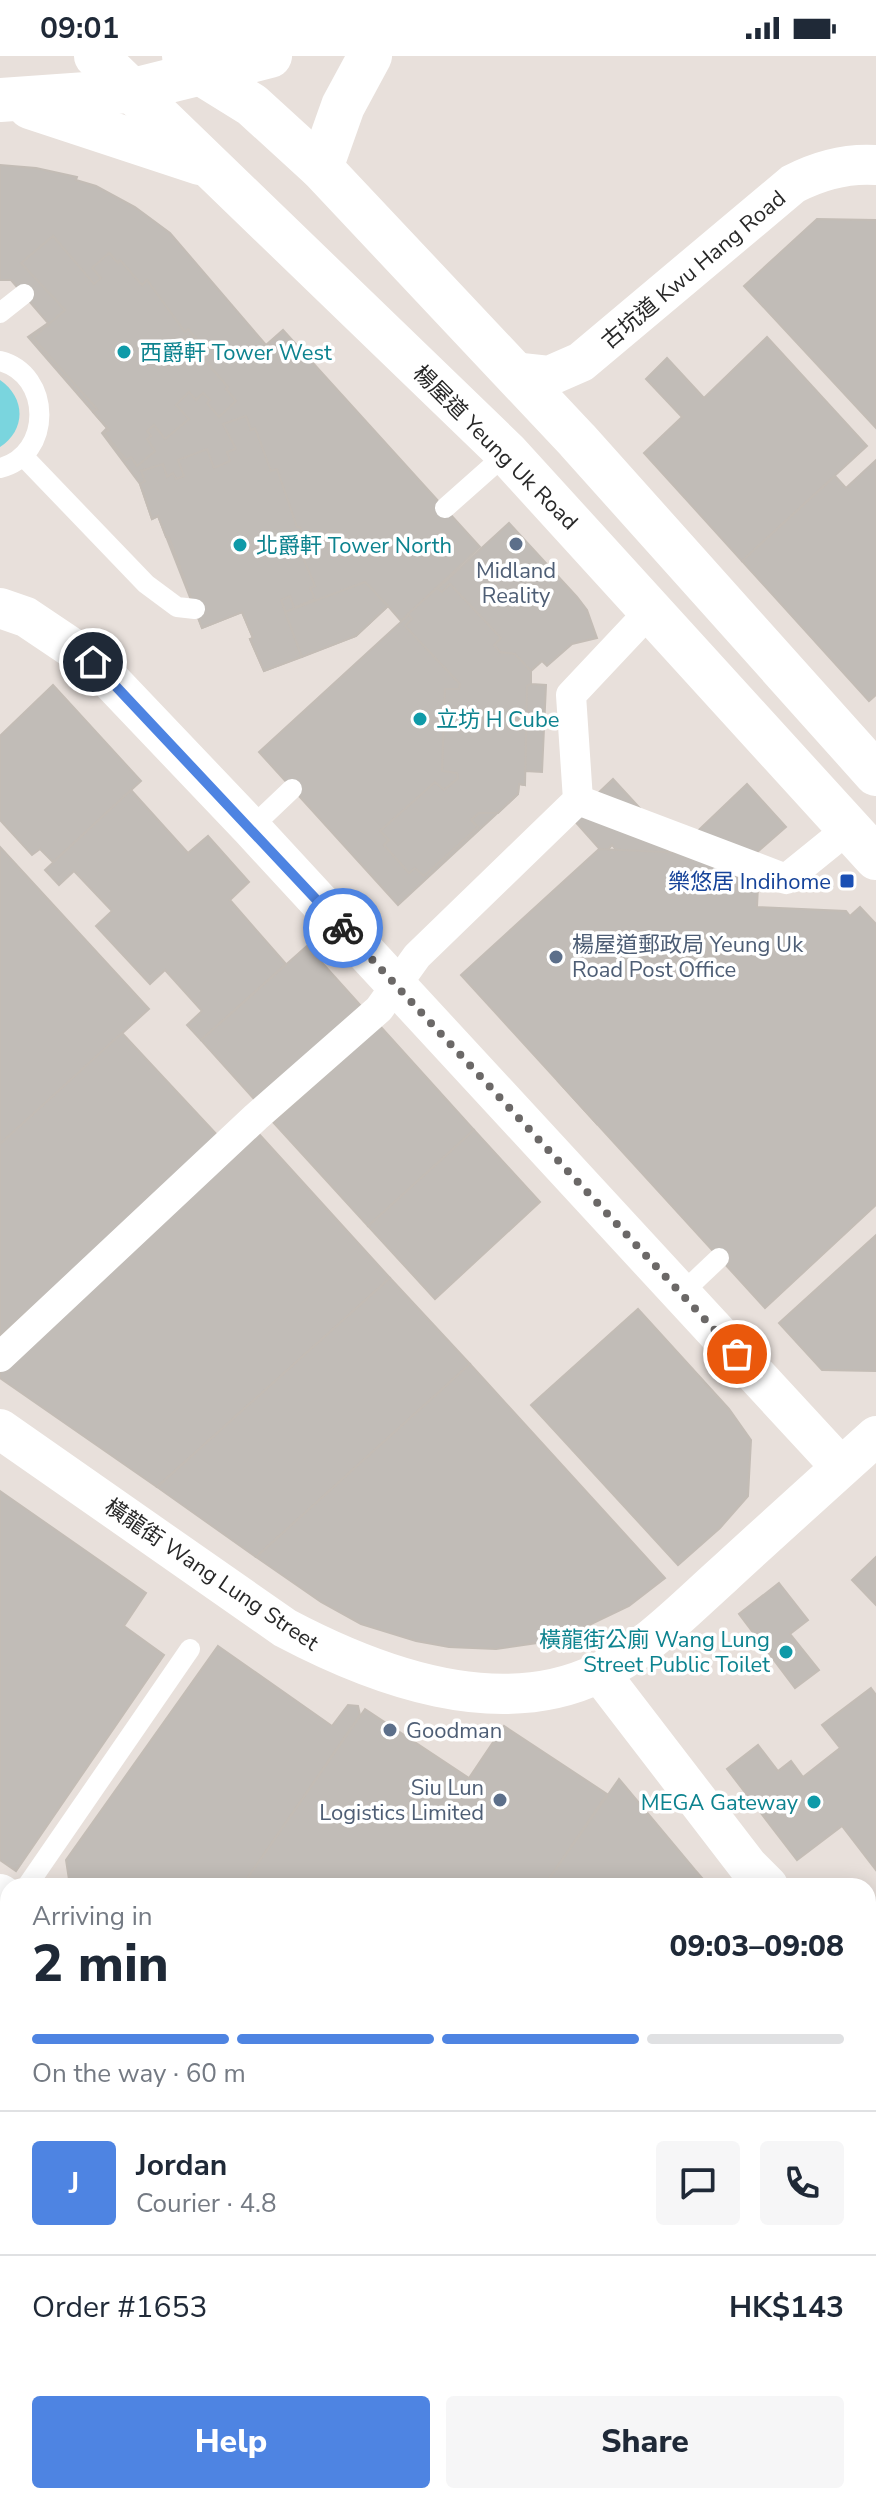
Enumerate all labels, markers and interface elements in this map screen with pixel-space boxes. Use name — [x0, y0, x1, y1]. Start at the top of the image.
text: 09:01 — [40, 8, 119, 49]
street label: 古坑道 Kwu Hang Road — [595, 184, 792, 356]
place label: 西爵軒 Tower West — [140, 338, 332, 368]
marker: 西爵軒 Tower West — [115, 343, 133, 361]
street label: 楊屋道 Yeung Uk Road — [406, 359, 584, 537]
place label: 北爵軒 Tower North — [256, 531, 452, 561]
marker: Midland Reality — [507, 535, 525, 553]
marker: 北爵軒 Tower North — [231, 536, 249, 554]
place label: Midland Reality — [476, 556, 556, 611]
pin — [59, 628, 127, 696]
icon: home — [71, 640, 115, 684]
place label: 立坊 H Cube — [436, 705, 559, 735]
marker: 立坊 H Cube — [411, 710, 429, 728]
place label: 樂悠居 Indihome — [668, 867, 831, 897]
marker: 樂悠居 Indihome — [838, 872, 856, 890]
courier — [303, 888, 383, 968]
icon: bike — [321, 906, 365, 950]
place label: 楊屋道郵政局 Yeung Uk Road Post Office — [572, 930, 804, 985]
marker: 楊屋道郵政局 Yeung Uk Road Post Office — [547, 948, 565, 966]
pin — [703, 1320, 771, 1388]
icon: bag — [715, 1332, 759, 1376]
street label: 橫龍街 Wang Lung Street — [98, 1492, 325, 1658]
place label: 橫龍街公廁 Wang Lung Street Public Toilet — [539, 1625, 770, 1680]
marker: 橫龍街公廁 Wang Lung Street Public Toilet — [777, 1643, 795, 1661]
place label: Goodman — [406, 1716, 502, 1746]
marker: Goodman — [381, 1721, 399, 1739]
place label: Siu Lun Logistics Limited — [319, 1773, 484, 1828]
place label: MEGA Gateway — [641, 1788, 799, 1818]
marker: Siu Lun Logistics Limited — [491, 1791, 509, 1809]
marker: MEGA Gateway — [805, 1793, 823, 1811]
text: Arriving in — [32, 1899, 153, 1934]
text: 09:03–09:08 — [669, 1926, 844, 1967]
text: 2 min — [32, 1928, 169, 1999]
text: On the way · 60 m — [32, 2056, 246, 2091]
button: chat — [656, 2141, 740, 2225]
button: phone — [760, 2141, 844, 2225]
text: Jordan — [136, 2145, 227, 2186]
text: J — [69, 2163, 79, 2204]
text: Courier · 4.8 — [136, 2186, 277, 2221]
text: Order #1653 — [32, 2287, 207, 2328]
text: HK$143 — [729, 2287, 844, 2328]
button: Help — [32, 2396, 430, 2488]
button: Share — [446, 2396, 844, 2488]

